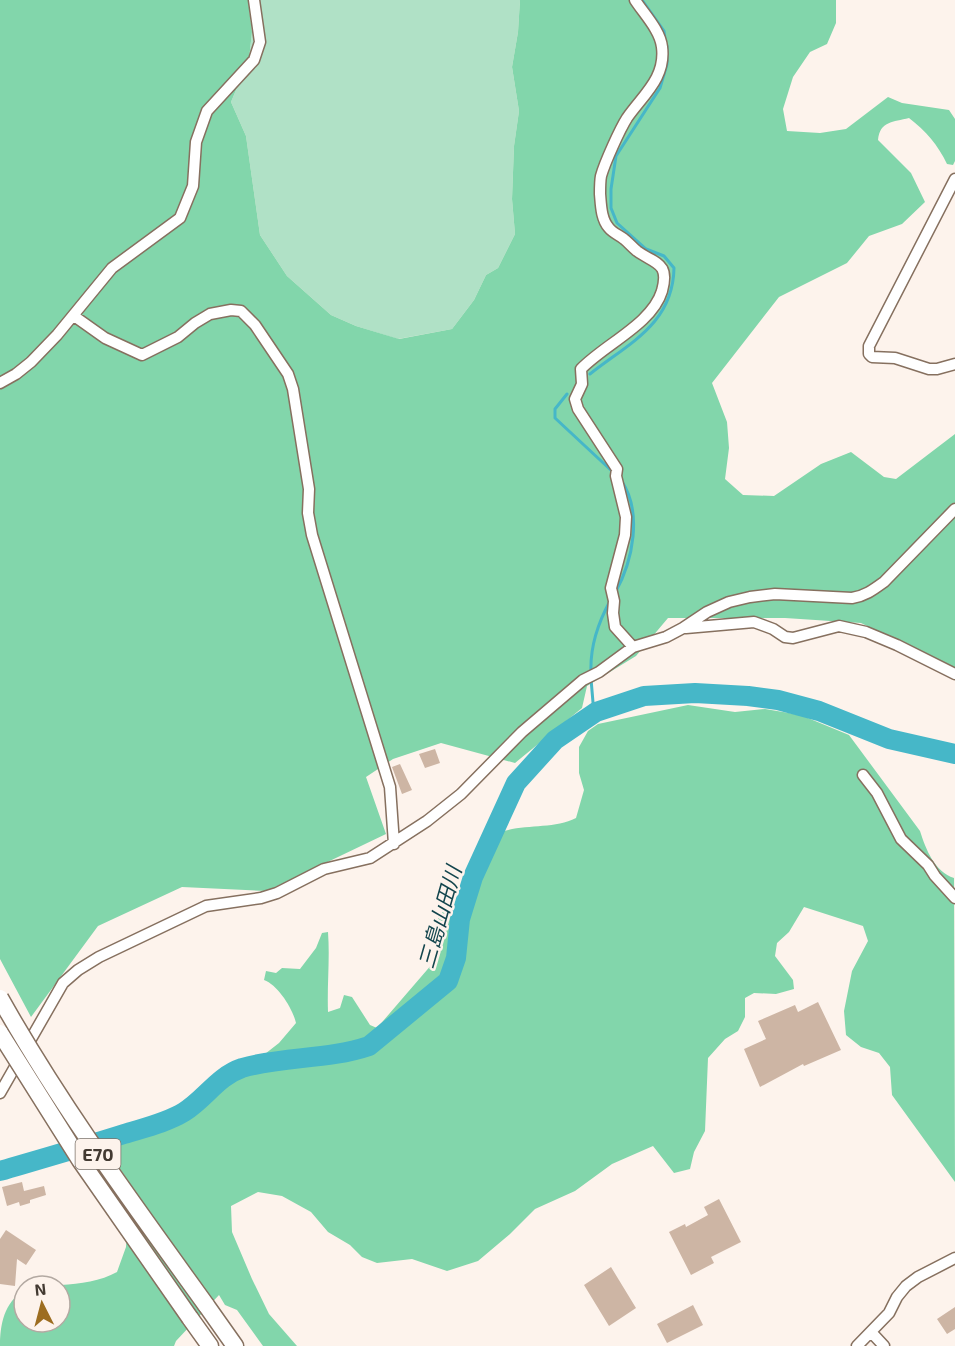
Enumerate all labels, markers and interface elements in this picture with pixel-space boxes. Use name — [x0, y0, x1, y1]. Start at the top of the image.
water label: 三島山田川 — [413, 861, 466, 971]
road number: E70 — [76, 1139, 120, 1169]
north arrow — [12, 1274, 72, 1334]
text: N — [34, 1279, 47, 1299]

